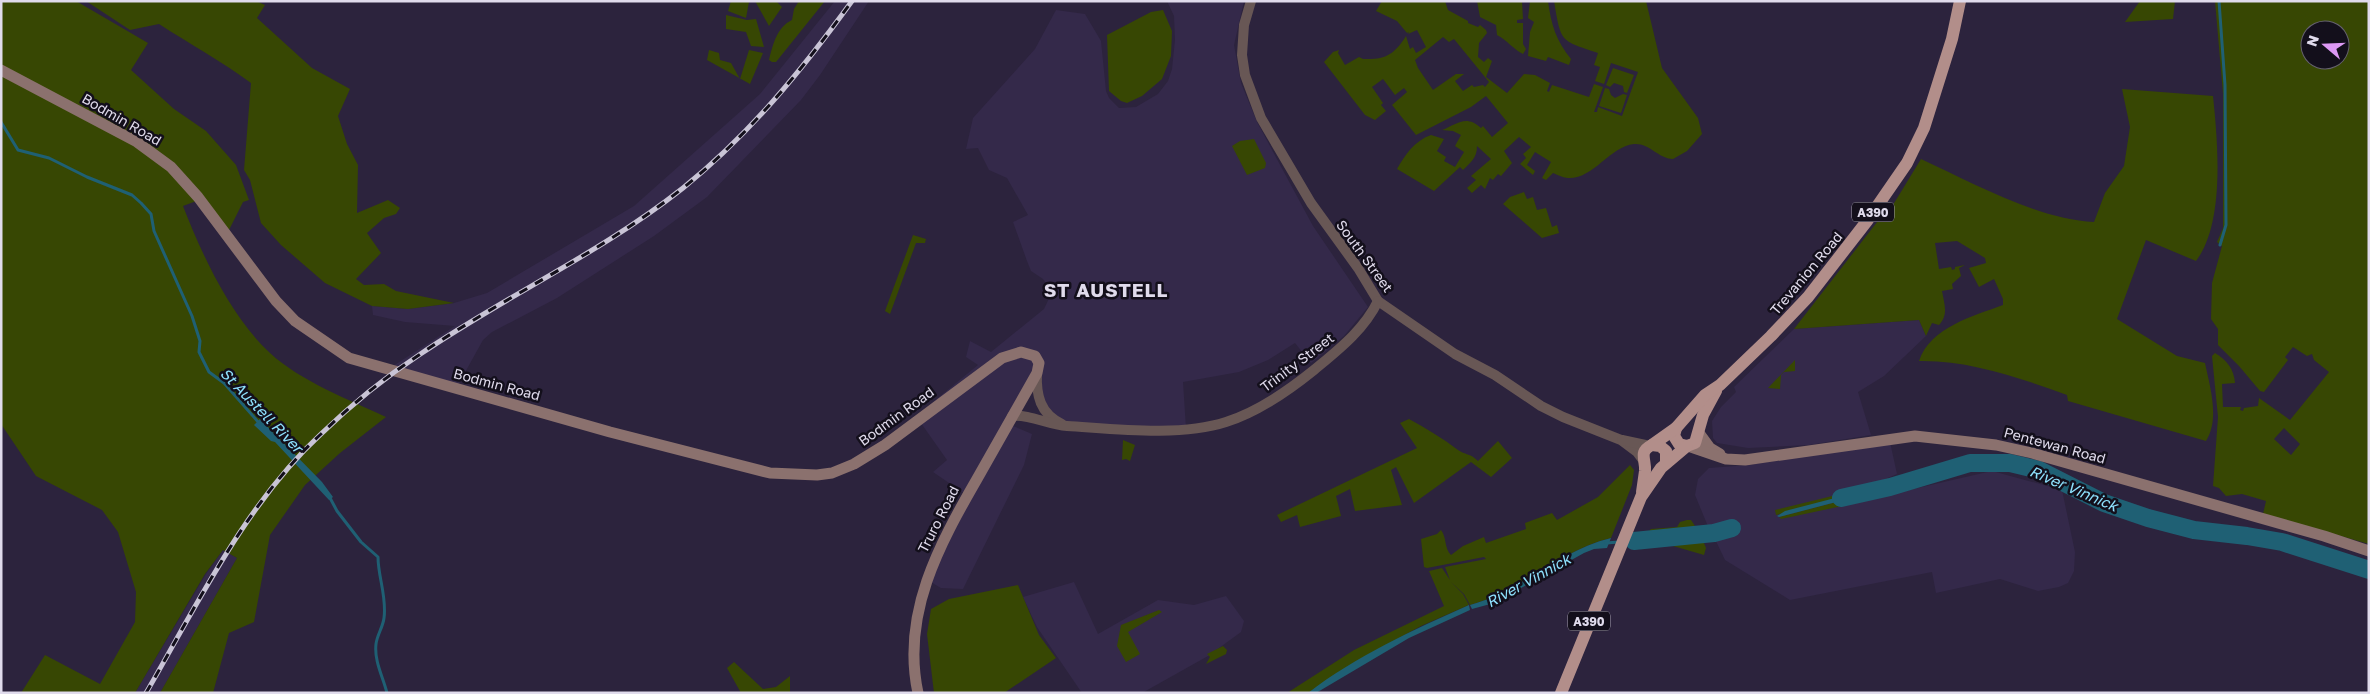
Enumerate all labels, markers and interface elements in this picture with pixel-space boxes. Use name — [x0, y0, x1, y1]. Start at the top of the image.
north arrow — [2300, 20, 2350, 70]
text: N — [2302, 33, 2322, 48]
street label: Bodmin Road — [79, 89, 165, 149]
road number: A390 — [1852, 202, 1894, 222]
street label: South Street — [1333, 217, 1397, 295]
street label: Trevanion Road — [1766, 228, 1846, 318]
district label: ST AUSTELL — [1044, 278, 1168, 301]
street label: Trinity Street — [1257, 329, 1337, 395]
water label: St Austell River — [217, 364, 308, 458]
street label: Bodmin Road — [452, 364, 542, 404]
street label: Bodmin Road — [855, 383, 937, 449]
street label: Pentewan Road — [2002, 423, 2108, 467]
water label: River Vinnick — [2027, 461, 2122, 515]
street label: Truro Road — [914, 483, 962, 555]
water label: River Vinnick — [1483, 549, 1575, 611]
road number: A390 — [1568, 612, 1610, 630]

